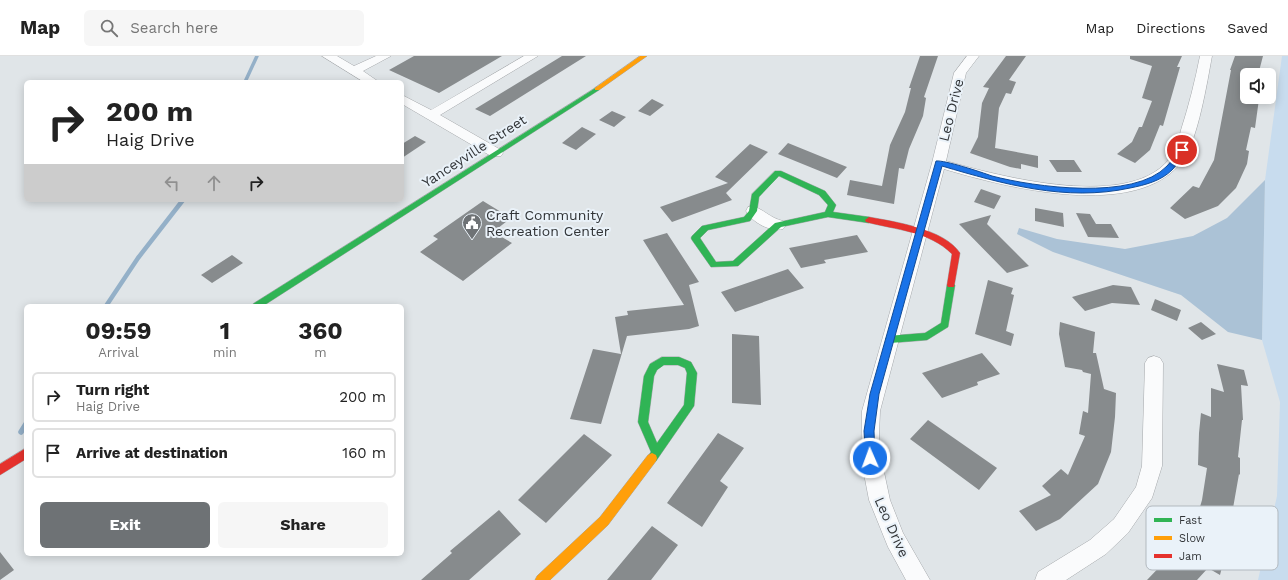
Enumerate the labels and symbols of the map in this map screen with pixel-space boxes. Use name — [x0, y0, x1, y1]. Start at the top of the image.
street label: Leo Drive — [935, 77, 967, 143]
street label: Yanceyville Street — [419, 111, 529, 191]
pin — [1165, 133, 1199, 167]
place label: Craft Community Recreation Center — [486, 207, 610, 239]
public building icon: Craft Community Recreation Center — [461, 212, 483, 240]
position arrow — [849, 437, 891, 479]
street label: Leo Drive — [872, 494, 912, 560]
legend — [1146, 506, 1278, 570]
text: Fast — [1179, 514, 1202, 527]
text: Slow — [1179, 532, 1205, 545]
text: Jam — [1179, 550, 1202, 563]

